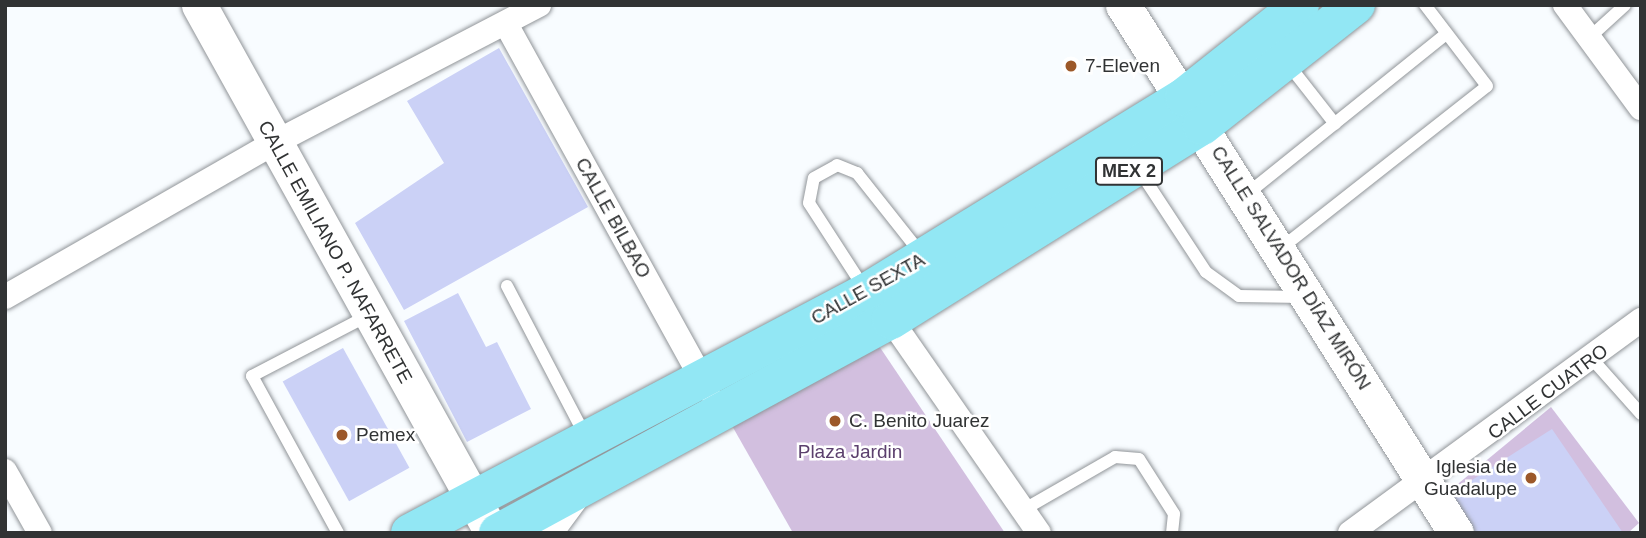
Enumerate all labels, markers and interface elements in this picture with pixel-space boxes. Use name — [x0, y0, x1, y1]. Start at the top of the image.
place label: 7-Eleven — [1085, 55, 1160, 77]
marker: 7-Eleven — [1063, 58, 1079, 74]
street label: CALLE EMILIANO P. NAFARRETE — [253, 117, 417, 387]
street label: CALLE SALVADOR DÍAZ MIRÓN — [1206, 142, 1376, 394]
street label: CALLE BILBAO — [571, 154, 655, 282]
road number: MEX 2 — [1094, 156, 1164, 186]
street label: CALLE SEXTA — [807, 248, 929, 330]
street label: CALLE CUATRO — [1484, 339, 1612, 445]
place label: C. Benito Juarez — [849, 410, 989, 432]
marker: C. Benito Juarez — [827, 413, 843, 429]
place label: Pemex — [356, 424, 415, 446]
marker: Pemex — [334, 427, 350, 443]
park label: Plaza Jardin — [798, 441, 902, 463]
place label: Iglesia de Guadalupe — [1424, 456, 1517, 500]
marker: Iglesia de Guadalupe — [1523, 470, 1539, 486]

